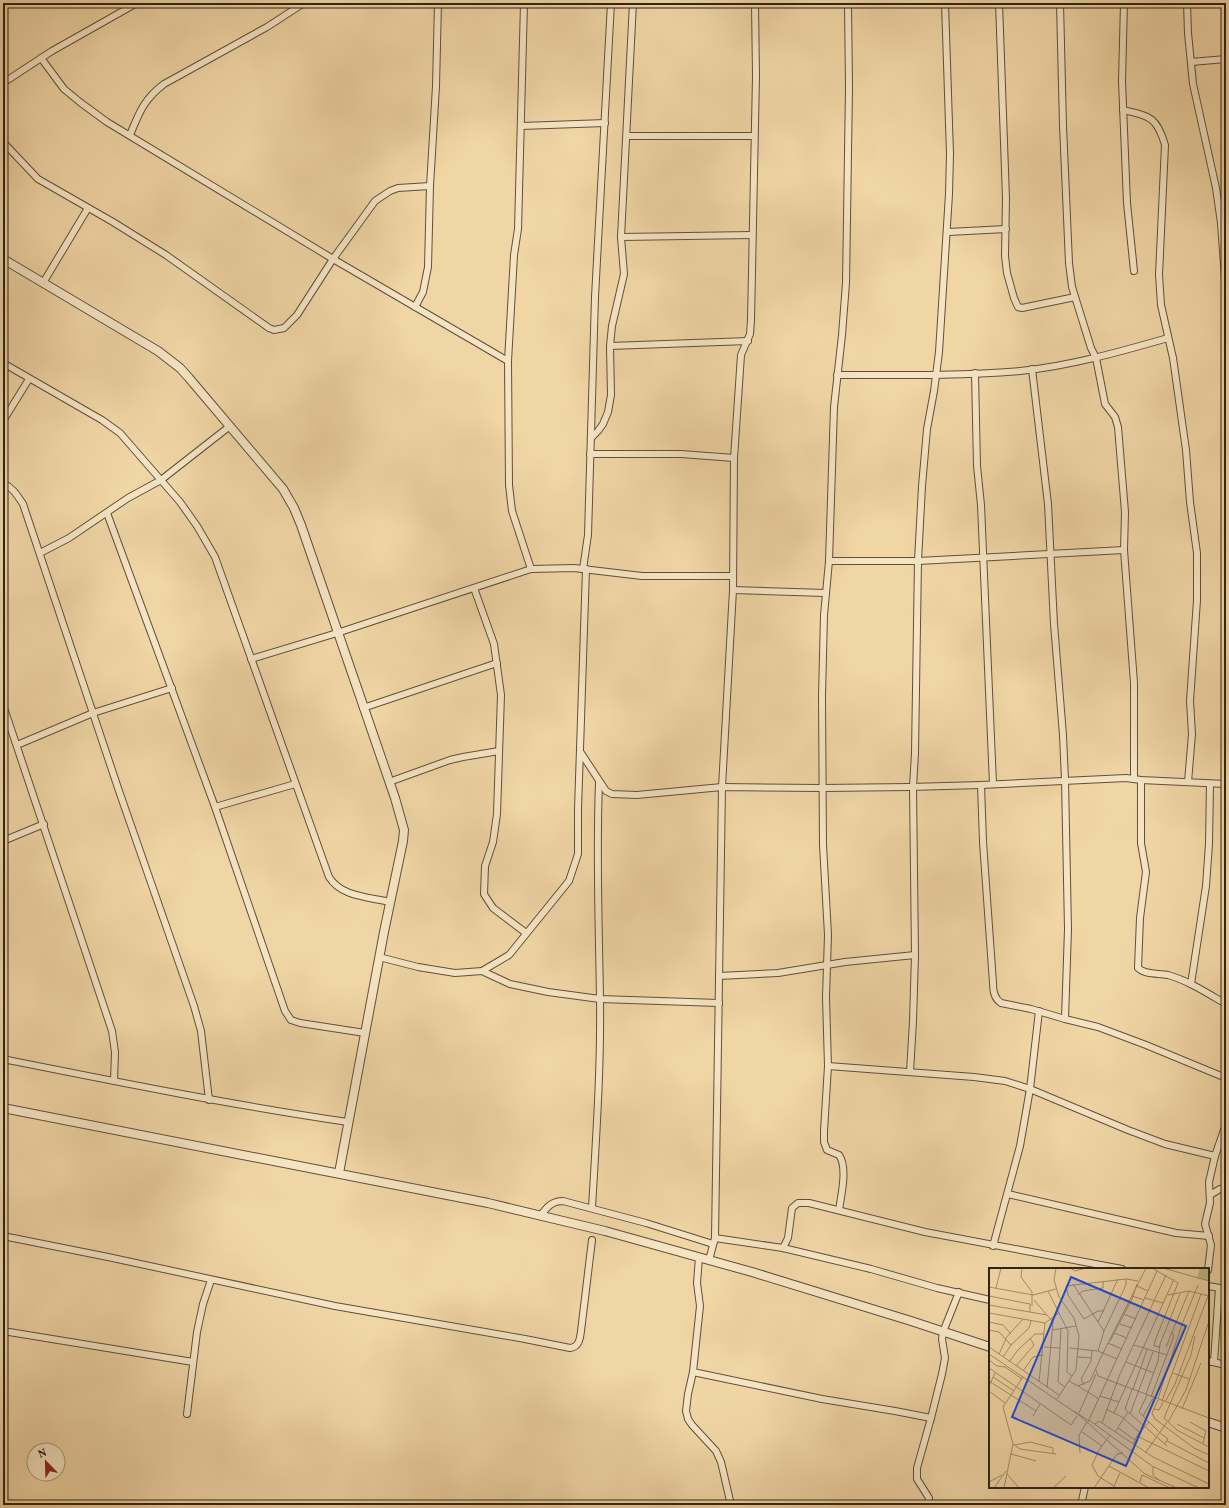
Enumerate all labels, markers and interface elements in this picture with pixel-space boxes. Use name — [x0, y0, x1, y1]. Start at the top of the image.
inset map — [989, 1268, 1209, 1488]
north arrow — [26, 1442, 66, 1482]
text: N — [36, 1446, 49, 1463]

